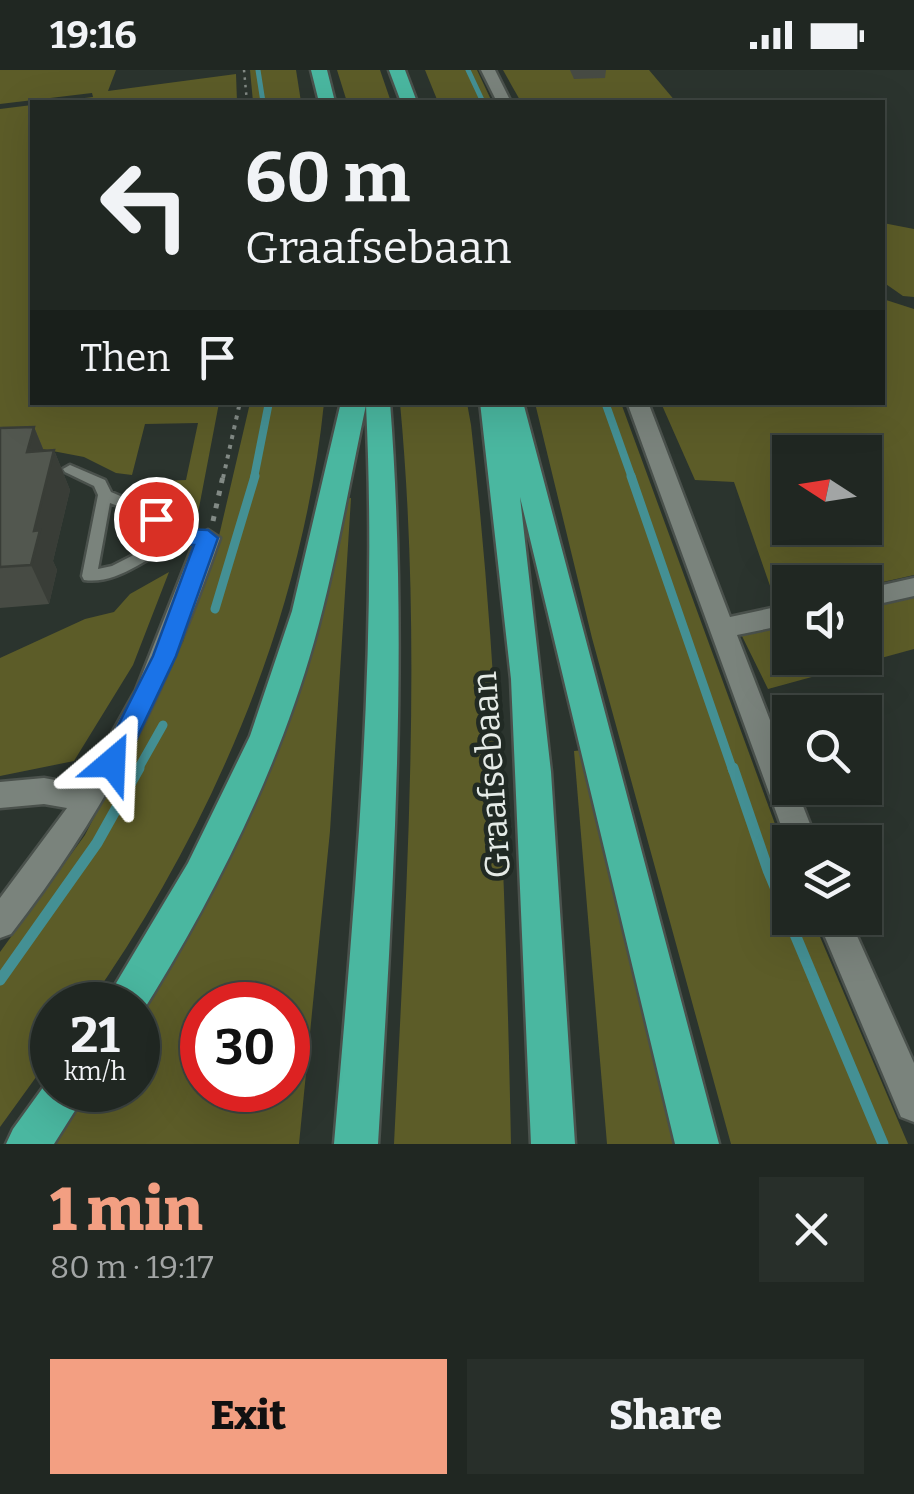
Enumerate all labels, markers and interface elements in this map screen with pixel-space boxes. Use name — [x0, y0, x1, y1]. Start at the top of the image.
text: 19:16 — [50, 12, 137, 58]
text: 60 m — [245, 136, 410, 220]
icon: left — [80, 140, 210, 270]
text: Graafsebaan — [245, 221, 511, 275]
icon: arrive — [190, 330, 245, 385]
text: Then — [80, 335, 170, 381]
north arrow — [772, 435, 882, 545]
map controls — [772, 435, 882, 935]
pin — [114, 477, 199, 562]
icon: arrive — [129, 492, 184, 547]
button: sound — [772, 565, 882, 675]
street label: Graafsebaan — [463, 670, 519, 880]
button: search — [772, 695, 882, 805]
position arrow — [60, 711, 164, 815]
button: layers — [772, 825, 882, 935]
speed limit sign: 30 — [180, 982, 310, 1112]
text: 21 — [70, 1005, 120, 1065]
text: km/h — [64, 1057, 126, 1087]
text: 1 min — [50, 1174, 203, 1246]
button: close — [759, 1177, 864, 1282]
text: 80 m · 19:17 — [50, 1248, 213, 1286]
button: Exit — [50, 1359, 447, 1474]
button: Share — [467, 1359, 864, 1474]

